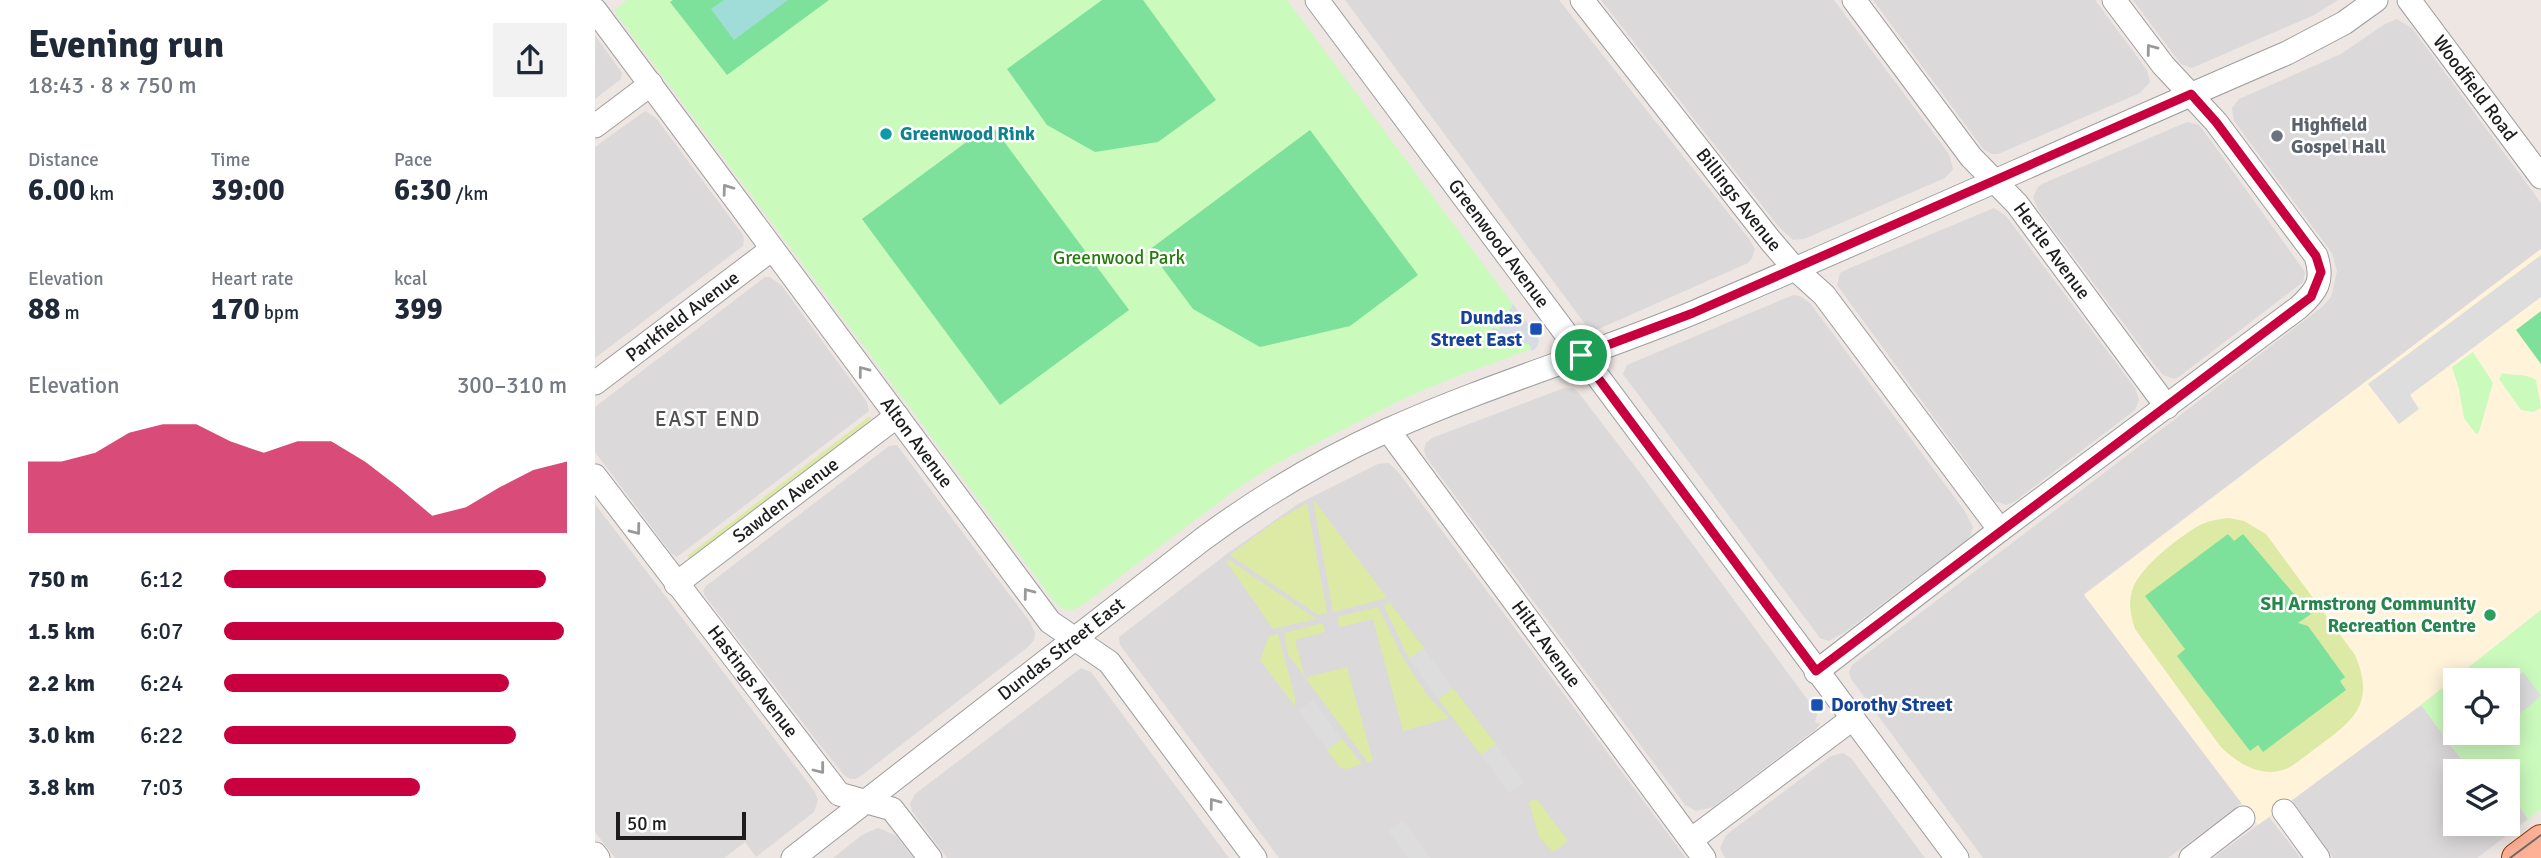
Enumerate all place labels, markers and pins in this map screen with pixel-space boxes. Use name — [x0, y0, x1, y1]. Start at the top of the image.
place label: Highfield Gospel Hall — [2291, 113, 2386, 159]
place label: Greenwood Rink — [900, 122, 1035, 146]
marker: Greenwood Rink — [878, 126, 894, 142]
marker: Highfield Gospel Hall — [2269, 128, 2285, 144]
place label: Dundas Street East — [1431, 306, 1522, 352]
marker: Dundas Street East — [1528, 321, 1544, 337]
pin — [1551, 325, 1611, 385]
place label: SH Armstrong Community Recreation Centre — [2260, 592, 2477, 638]
marker: SH Armstrong Community Recreation Centre — [2482, 607, 2498, 623]
place label: Dorothy Street — [1831, 693, 1953, 717]
marker: Dorothy Street — [1809, 697, 1825, 713]

